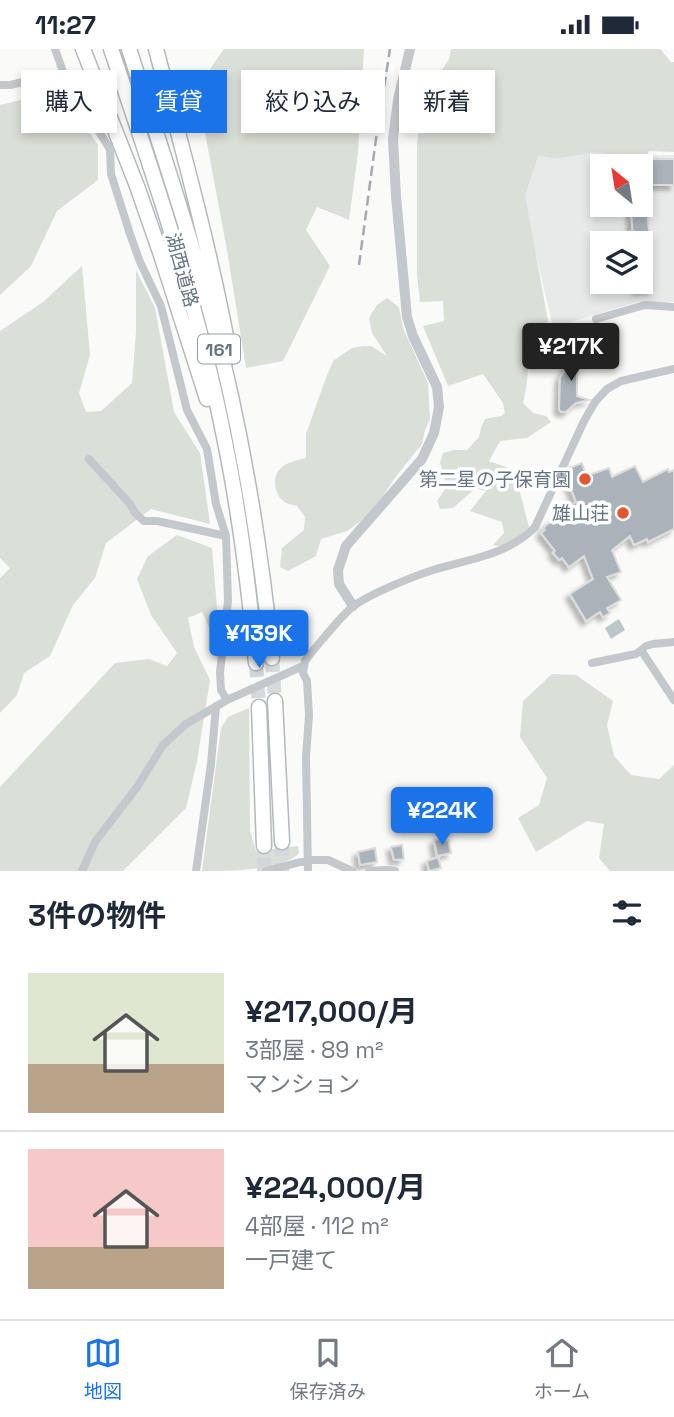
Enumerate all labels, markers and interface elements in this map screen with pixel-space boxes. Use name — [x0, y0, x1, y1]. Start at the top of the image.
text: 11:27 — [35, 8, 96, 42]
chip: 購入 — [21, 70, 117, 133]
chip: 賃貸 — [131, 70, 227, 133]
chip: 絞り込み — [241, 70, 385, 133]
chip: 新着 — [399, 70, 495, 133]
north arrow — [590, 154, 653, 217]
map controls — [590, 154, 653, 294]
street label: 湖西道路 — [160, 230, 204, 310]
button: layers — [590, 231, 653, 294]
pin: ¥217K — [522, 323, 620, 383]
text: ¥217K — [538, 331, 604, 361]
road number: 161 — [198, 335, 240, 363]
place label: 第二星の子保育園 — [419, 467, 571, 492]
marker: 第二星の子保育園 — [577, 471, 593, 487]
place label: 雄山荘 — [552, 501, 609, 526]
marker: 雄山荘 — [615, 505, 631, 521]
pin: ¥139K — [210, 611, 308, 670]
text: ¥139K — [225, 618, 293, 648]
pin: ¥224K — [393, 787, 491, 847]
text: ¥224K — [407, 795, 477, 825]
icon: filters — [608, 894, 646, 932]
text: 3件の物件 — [28, 896, 166, 935]
text: ¥217,000/月 — [245, 992, 418, 1031]
icon: home — [84, 1001, 168, 1085]
text: 3部屋 · 89 m² — [245, 1035, 384, 1065]
text: マンション — [245, 1069, 360, 1099]
text: ¥224,000/月 — [245, 1168, 426, 1207]
icon: home — [84, 1177, 168, 1261]
text: 4部屋 · 112 m² — [245, 1211, 389, 1241]
text: 一戸建て — [245, 1245, 337, 1275]
tab: 地図 — [84, 1334, 122, 1404]
tab: 保存済み — [290, 1334, 366, 1404]
tab: ホーム — [534, 1334, 590, 1404]

